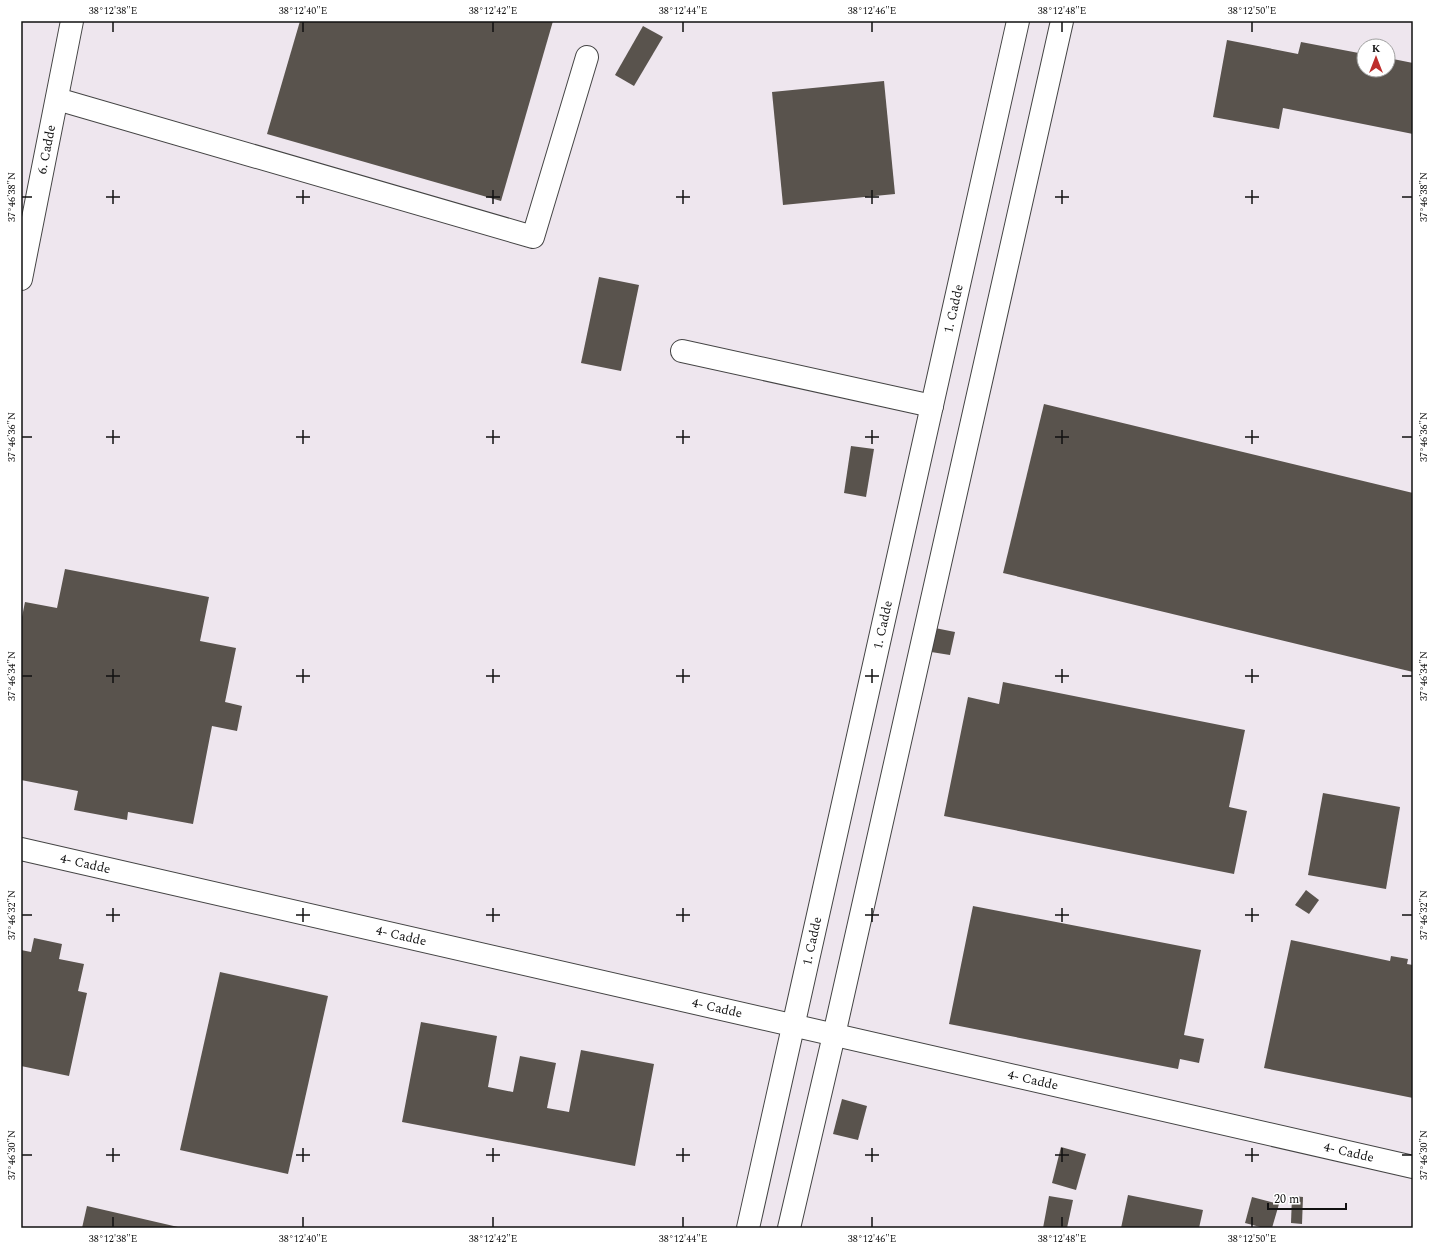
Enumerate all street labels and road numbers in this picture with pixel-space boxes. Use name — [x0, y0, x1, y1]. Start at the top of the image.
street label: 6. Cadde — [32, 123, 61, 176]
street label: 1. Cadde — [938, 282, 969, 335]
street label: 1. Cadde — [868, 598, 898, 651]
street label: 4- Cadde — [58, 848, 113, 879]
street label: 1. Cadde — [797, 915, 827, 968]
street label: 4- Cadde — [374, 920, 428, 951]
street label: 4- Cadde — [690, 993, 744, 1023]
street label: 4- Cadde — [1006, 1065, 1060, 1096]
street label: 4- Cadde — [1322, 1137, 1376, 1168]

